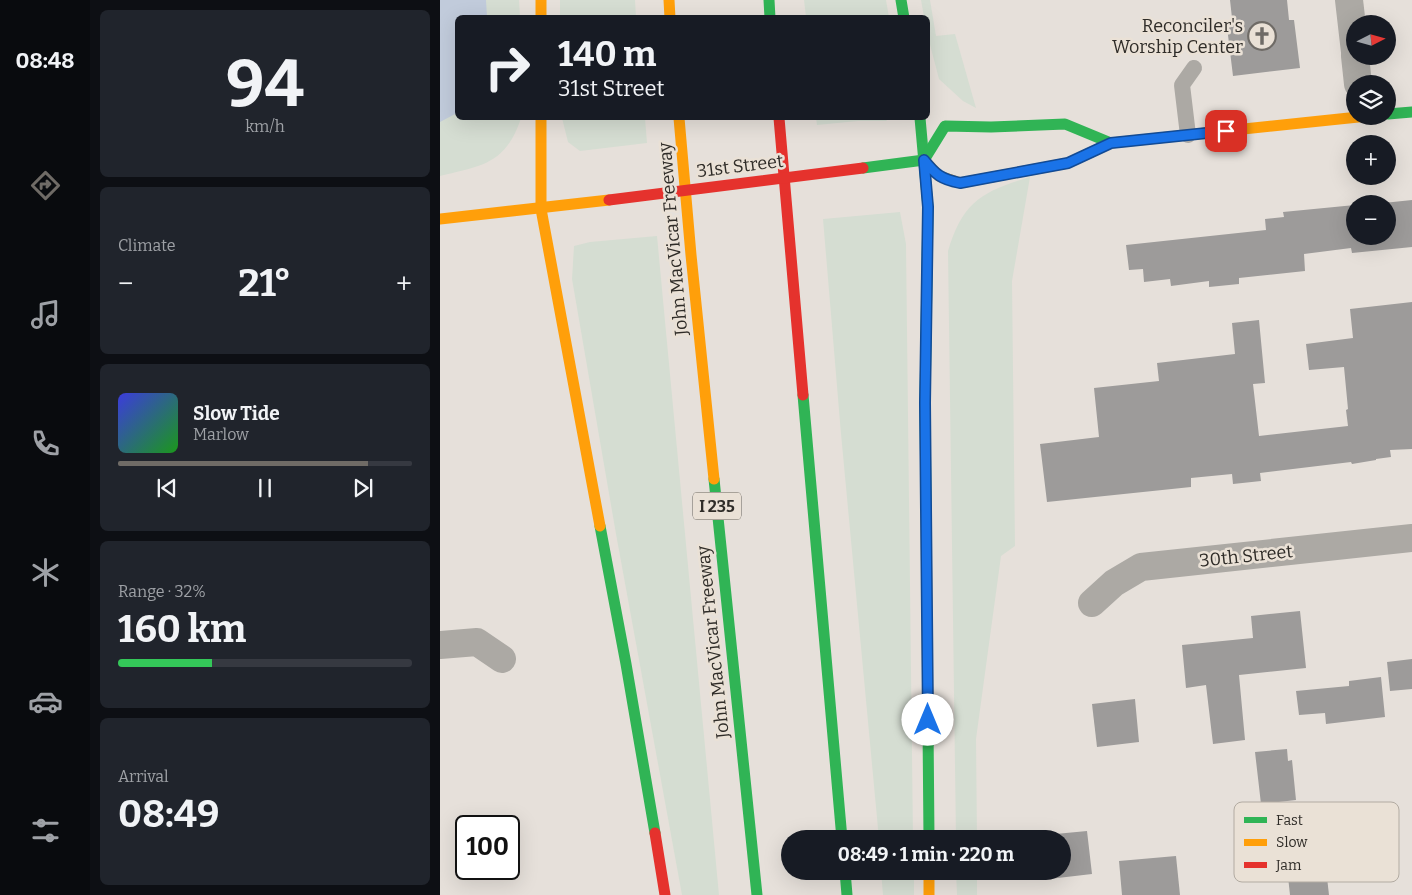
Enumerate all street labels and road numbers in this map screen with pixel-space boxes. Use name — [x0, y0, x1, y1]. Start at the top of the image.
street label: John MacVicar Freeway — [654, 141, 692, 338]
street label: 31st Street — [695, 150, 785, 182]
road number: I 235 — [693, 492, 741, 520]
street label: 30th Street — [1198, 540, 1294, 572]
street label: John MacVicar Freeway — [692, 544, 734, 741]

